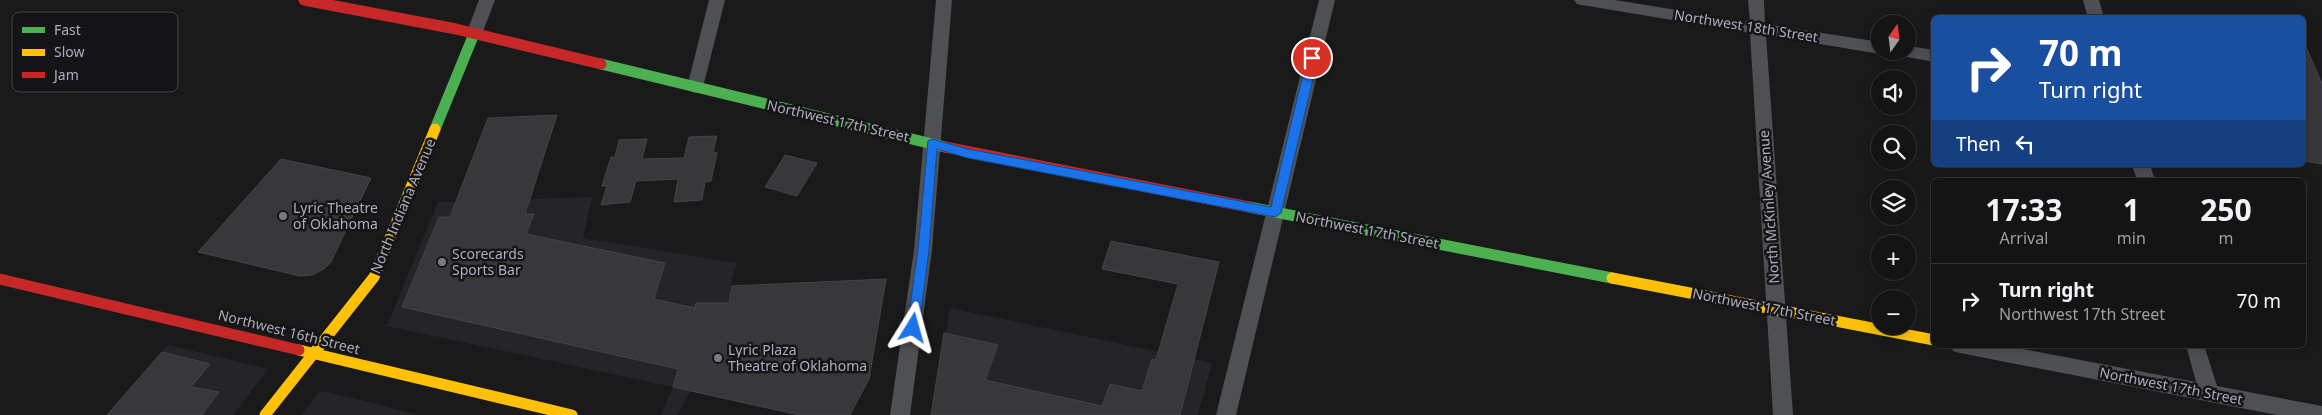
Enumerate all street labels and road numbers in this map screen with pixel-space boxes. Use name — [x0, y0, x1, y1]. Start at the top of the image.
street label: Northwest 18th Street — [1673, 5, 1819, 46]
street label: Northwest 17th Street — [765, 95, 911, 146]
street label: North McKinley Avenue — [1754, 130, 1783, 284]
street label: North Indiana Avenue — [365, 135, 440, 276]
street label: Northwest 17th Street — [1294, 206, 1440, 253]
street label: Northwest 17th Street — [1691, 283, 1837, 330]
street label: Northwest 16th Street — [216, 305, 362, 358]
street label: Northwest 17th Street — [2098, 362, 2244, 409]

